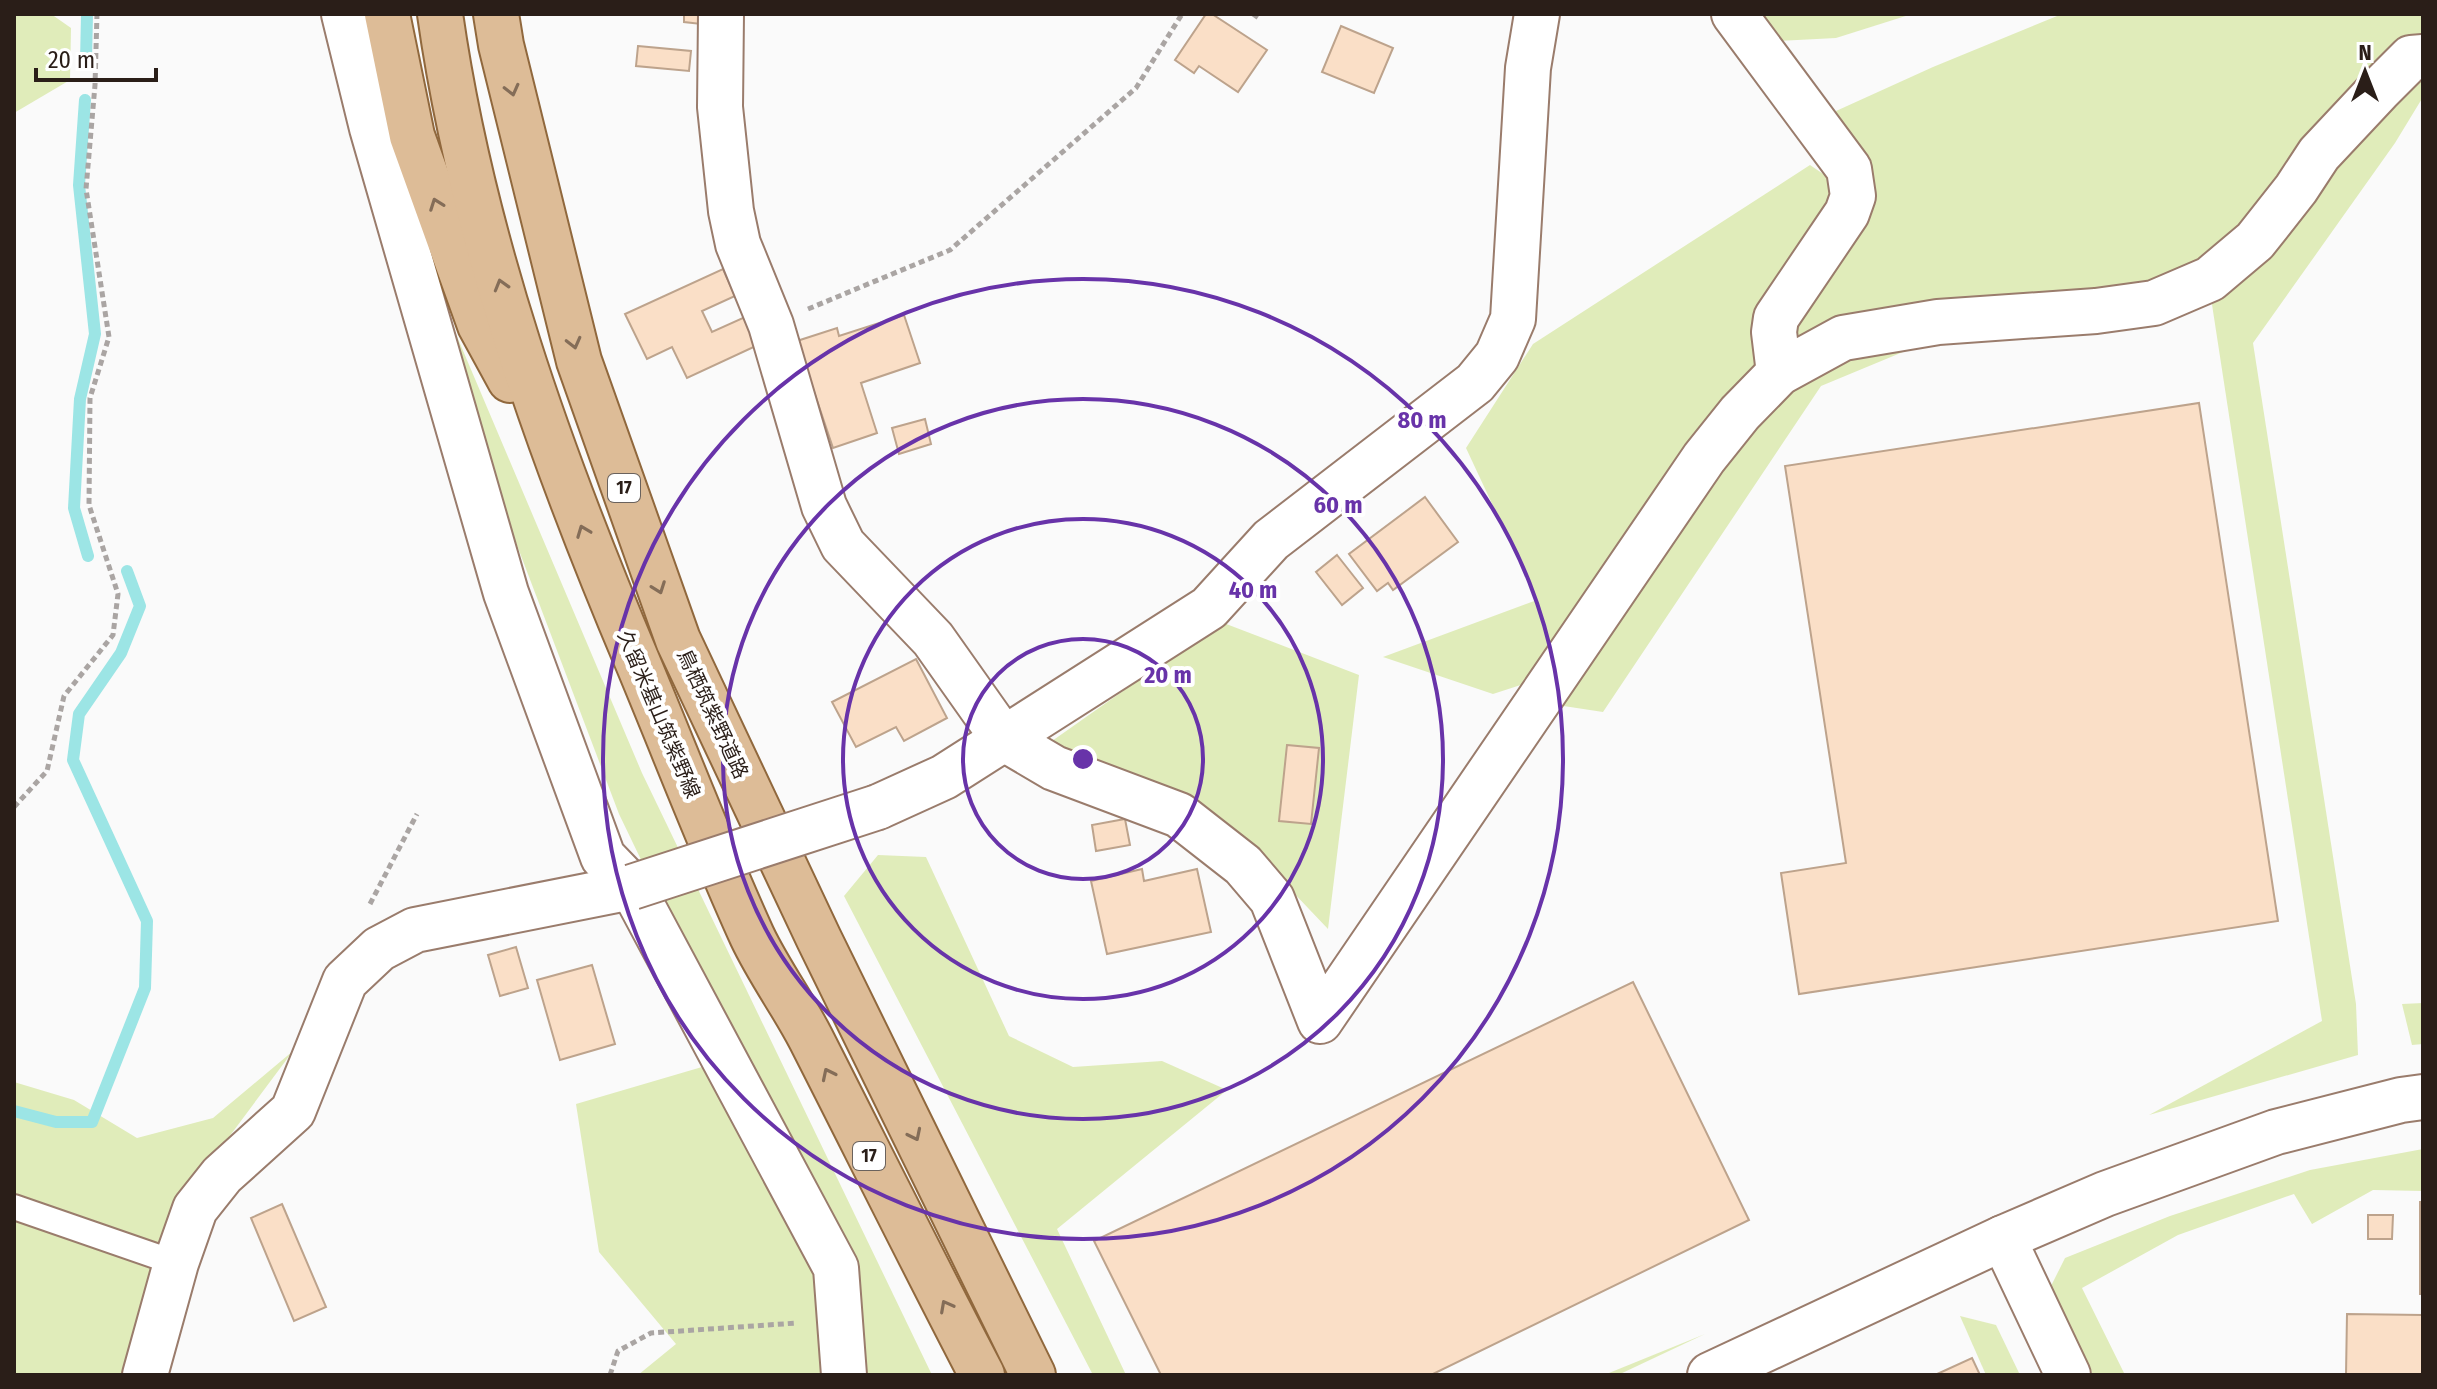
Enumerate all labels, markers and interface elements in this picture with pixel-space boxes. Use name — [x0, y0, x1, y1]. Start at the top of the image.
scale bar — [36, 32, 156, 82]
north arrow — [2325, 32, 2405, 112]
text: N — [2358, 39, 2372, 66]
text: 20 m — [48, 46, 95, 74]
one-way arrow — [503, 83, 520, 97]
one-way arrow — [429, 198, 446, 212]
one-way arrow — [494, 278, 510, 292]
one-way arrow — [565, 335, 582, 349]
text: 80 m — [1397, 406, 1447, 434]
road number: 17 — [608, 474, 640, 502]
text: 60 m — [1314, 491, 1362, 519]
one-way arrow — [576, 525, 593, 539]
text: 40 m — [1229, 576, 1277, 604]
one-way arrow — [650, 580, 666, 594]
street label: 久留米基山筑紫野線 — [613, 626, 705, 802]
street label: 鳥栖筑紫野道路 — [673, 645, 753, 783]
text: 20 m — [1143, 661, 1192, 689]
centre of rings — [1069, 745, 1097, 773]
one-way arrow — [823, 1068, 838, 1083]
one-way arrow — [905, 1126, 921, 1141]
road number: 17 — [853, 1142, 885, 1170]
one-way arrow — [941, 1300, 956, 1314]

